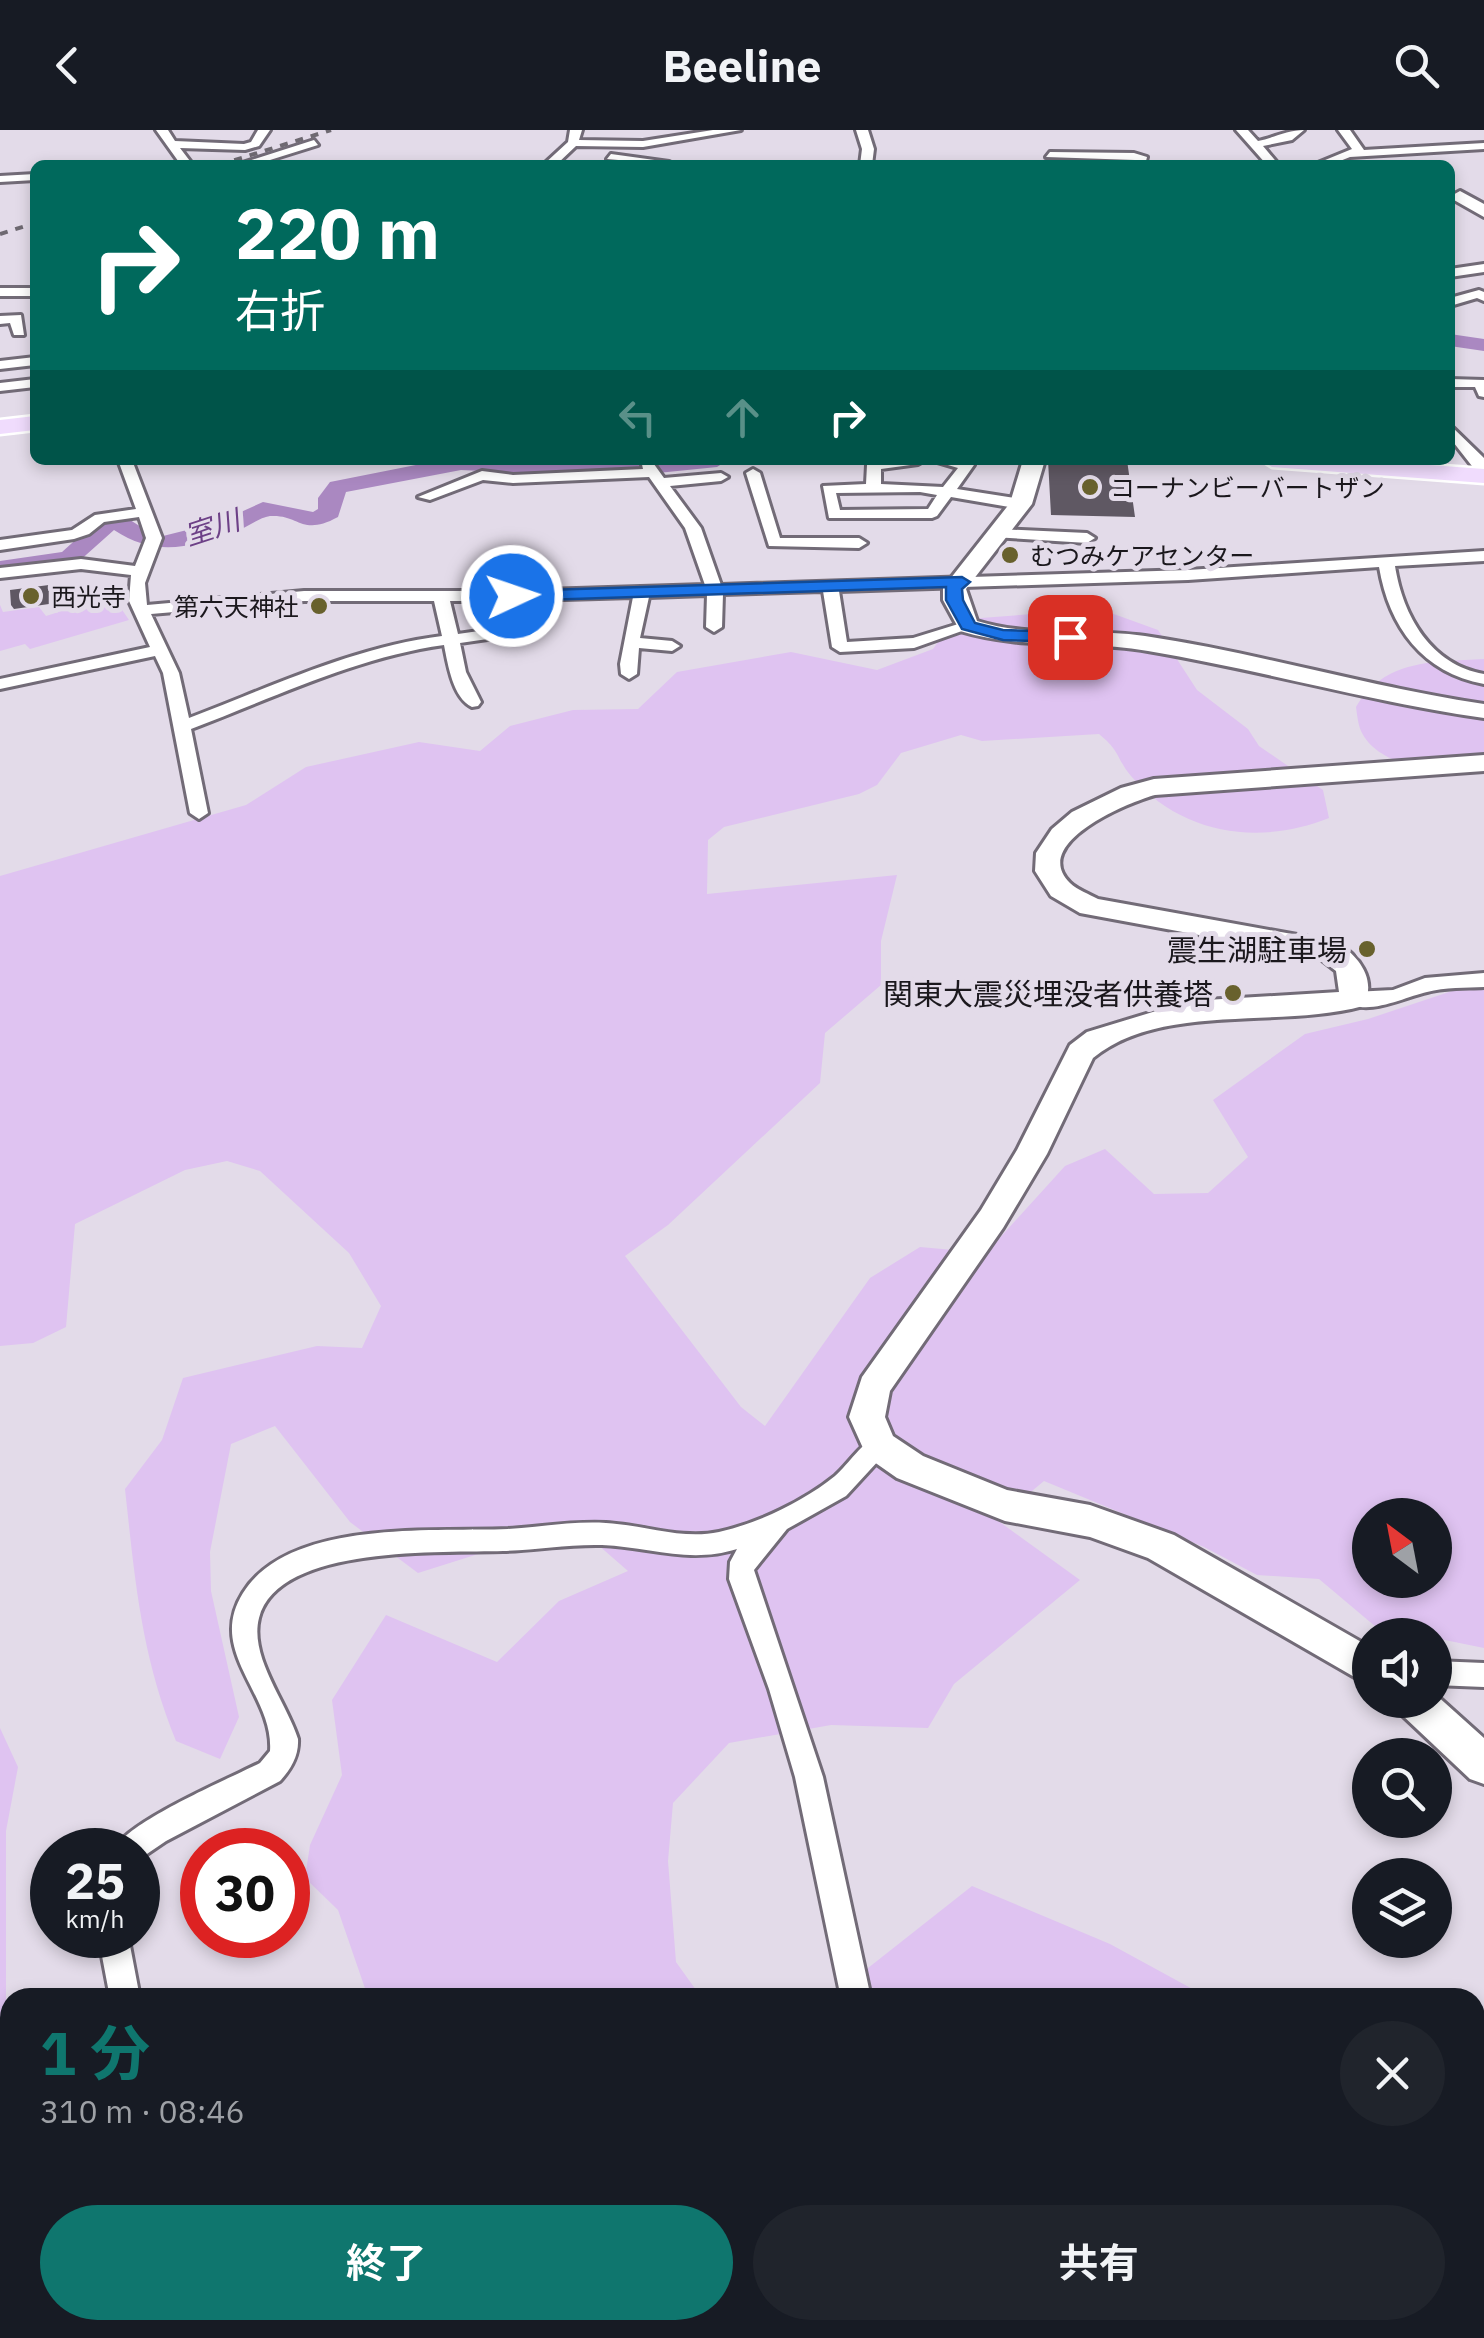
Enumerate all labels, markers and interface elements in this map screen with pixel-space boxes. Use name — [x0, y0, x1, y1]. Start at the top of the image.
text: Beeline — [662, 36, 822, 94]
icon: back — [40, 38, 95, 93]
icon: search — [1389, 38, 1444, 93]
text: 220 m — [235, 187, 440, 278]
icon: right — [70, 200, 200, 330]
text: 右折 — [235, 281, 325, 339]
icon: left — [610, 390, 665, 445]
icon: ahead — [715, 390, 770, 445]
icon: right — [820, 390, 875, 445]
place label: コーナンビーバートザン — [1110, 471, 1385, 504]
marker: コーナンビーバートザン — [1079, 476, 1101, 498]
water label: 室川 — [180, 500, 247, 553]
place label: むつみケアセンター — [1030, 539, 1255, 572]
position arrow — [460, 544, 564, 648]
marker: むつみケアセンター — [999, 544, 1021, 566]
place label: 西光寺 — [51, 580, 126, 613]
marker: 西光寺 — [20, 585, 42, 607]
place label: 第六天神社 — [174, 590, 299, 623]
marker: 第六天神社 — [308, 595, 330, 617]
pin — [1028, 595, 1113, 680]
icon: arrive — [1043, 610, 1098, 665]
place label: 震生湖駐車場 — [1167, 930, 1347, 969]
marker: 震生湖駐車場 — [1356, 938, 1378, 960]
place label: 関東大震災埋没者供養塔 — [883, 974, 1213, 1013]
marker: 関東大震災埋没者供養塔 — [1222, 982, 1244, 1004]
north arrow — [1352, 1498, 1452, 1598]
map controls — [1352, 1498, 1452, 1958]
button: sound — [1352, 1618, 1452, 1718]
button: search — [1352, 1738, 1452, 1838]
speed limit sign: 30 — [180, 1828, 310, 1958]
text: 25 — [65, 1848, 125, 1913]
button: layers — [1352, 1858, 1452, 1958]
text: km/h — [66, 1902, 124, 1935]
text: 1 分 — [40, 2013, 150, 2092]
button: close — [1340, 2021, 1445, 2126]
text: 310 m · 08:46 — [40, 2090, 245, 2132]
button: 終了 — [40, 2205, 733, 2320]
button: 共有 — [753, 2205, 1445, 2320]

